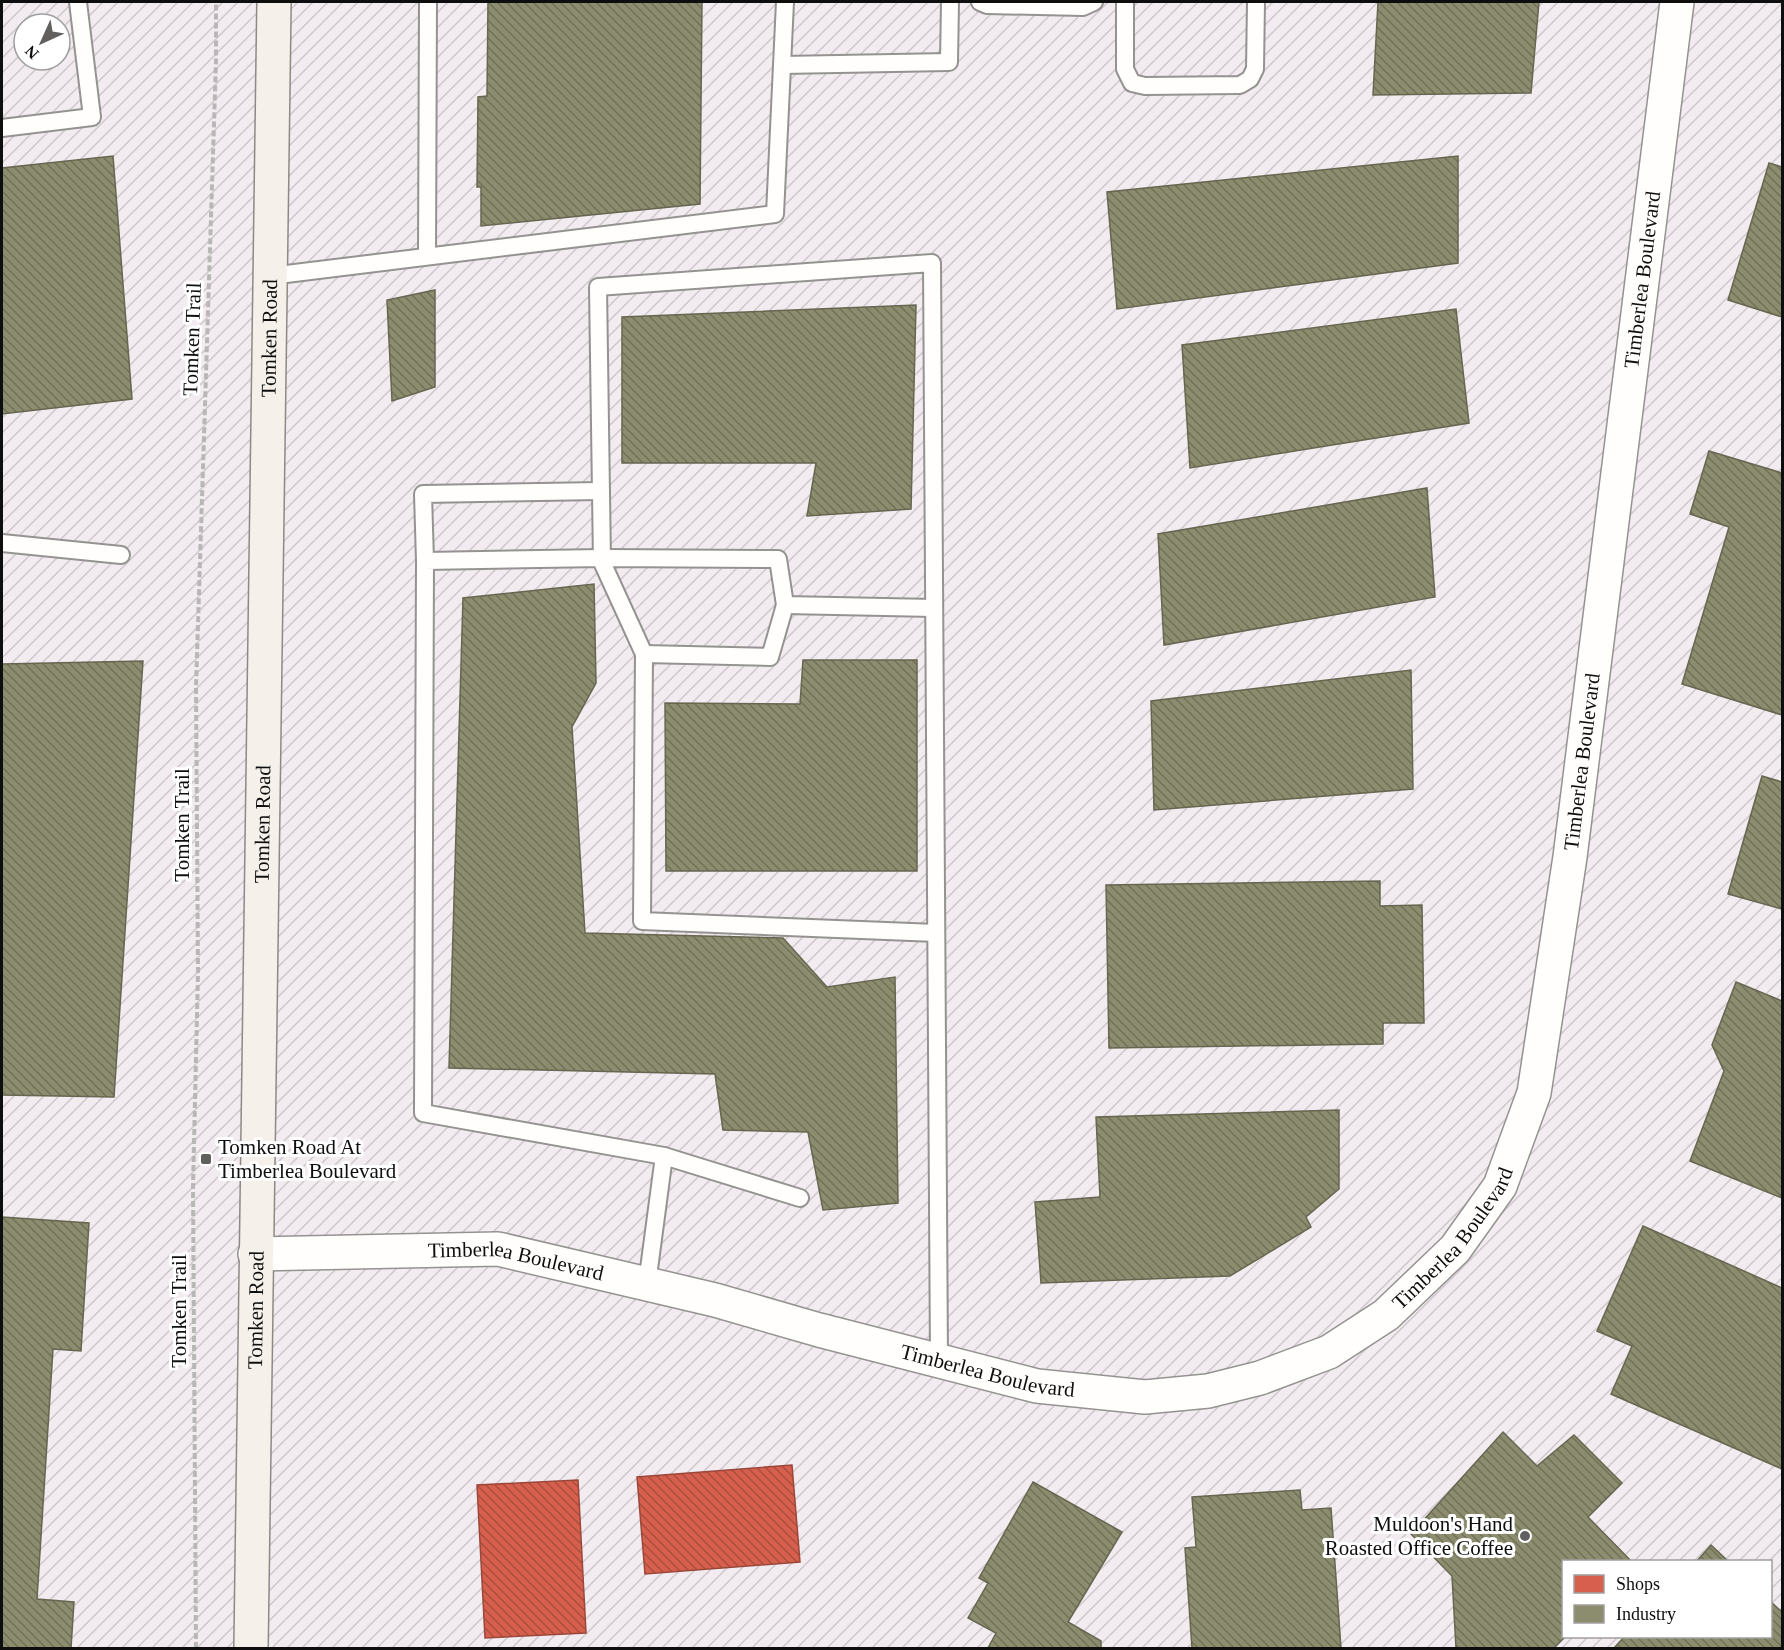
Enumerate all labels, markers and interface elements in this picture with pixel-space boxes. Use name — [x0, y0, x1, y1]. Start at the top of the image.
north arrow — [12, 12, 72, 72]
text: N — [21, 42, 42, 62]
street label: Timberlea Boulevard — [1619, 189, 1665, 370]
street label: Tomken Road — [256, 278, 282, 397]
street label: Tomken Trail — [178, 282, 206, 396]
street label: Timberlea Boulevard — [1559, 671, 1605, 852]
street label: Tomken Road — [250, 764, 275, 883]
street label: Tomken Trail — [170, 768, 194, 882]
place label: Tomken Road At Timberlea Boulevard — [218, 1135, 397, 1183]
marker: Tomken Road At Timberlea Boulevard — [199, 1152, 213, 1166]
street label: Timberlea Boulevard — [1387, 1164, 1518, 1314]
street label: Timberlea Boulevard — [428, 1237, 607, 1286]
street label: Tomken Road — [243, 1250, 269, 1369]
street label: Tomken Trail — [167, 1254, 191, 1368]
street label: Timberlea Boulevard — [898, 1339, 1076, 1402]
place label: Muldoon's Hand Roasted Office Coffee — [1325, 1512, 1513, 1560]
marker: Muldoon's Hand Roasted Office Coffee — [1518, 1529, 1532, 1543]
legend — [1562, 1560, 1772, 1638]
text: Shops — [1616, 1574, 1660, 1594]
text: Industry — [1616, 1604, 1676, 1624]

